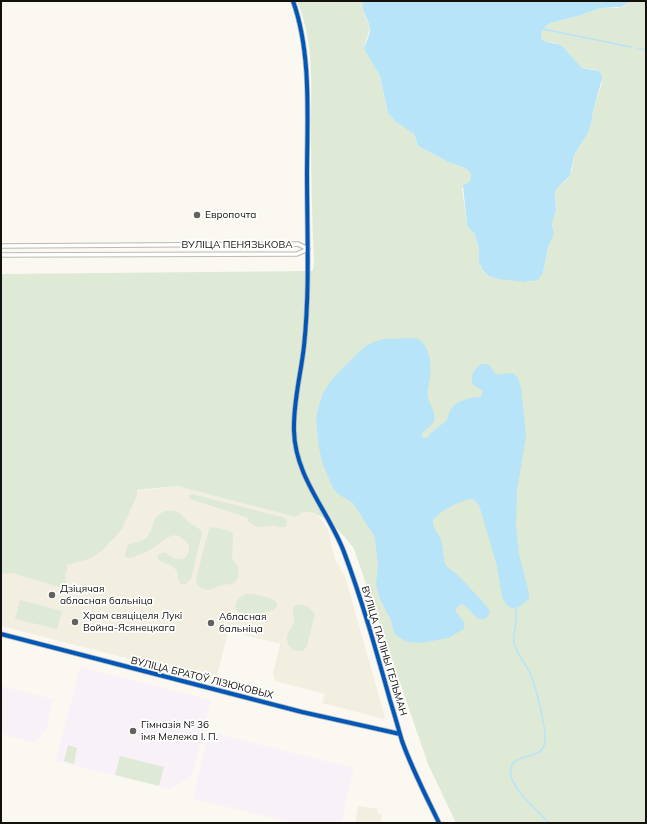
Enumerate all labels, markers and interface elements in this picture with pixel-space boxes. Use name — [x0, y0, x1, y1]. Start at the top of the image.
place label: Европочта — [205, 209, 256, 221]
marker: Европочта — [192, 210, 202, 220]
street label: ВУЛІЦА ПЕНЯЗЬКОВА — [182, 239, 292, 251]
place label: Дзіцячая абласная бальніца — [60, 583, 153, 606]
street label: ВУЛІЦА ПАЛІНЫ ГЕЛЬМАН — [359, 585, 409, 717]
marker: Дзіцячая абласная бальніца — [47, 590, 57, 600]
place label: Храм свяціцеля Лукі Война-Ясянецкага — [83, 610, 182, 634]
place label: Абласная бальніца — [219, 611, 266, 634]
marker: Храм свяціцеля Лукі Война-Ясянецкага — [70, 617, 80, 627]
marker: Абласная бальніца — [206, 618, 216, 628]
street label: ВУЛІЦА БРАТОЎ ЛІЗЮКОВЫХ — [130, 654, 274, 702]
place label: Гімназія № 36 імя Мележа І. П. — [141, 719, 218, 742]
marker: Гімназія № 36 імя Мележа І. П. — [128, 726, 138, 736]

